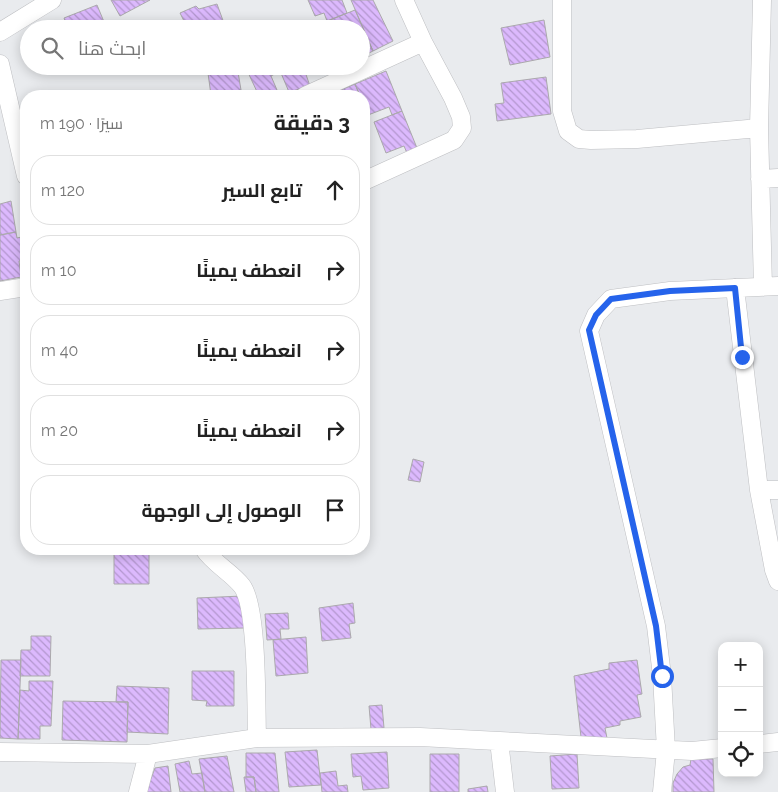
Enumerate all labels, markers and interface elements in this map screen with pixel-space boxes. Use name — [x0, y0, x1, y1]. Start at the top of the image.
search box — [20, 20, 370, 75]
icon: search — [38, 34, 66, 62]
text: ابحث هنا — [78, 37, 146, 59]
text: 3 دقيقة — [274, 110, 350, 135]
text: سيرًا · 190 m — [40, 114, 123, 133]
icon: ahead — [321, 176, 349, 204]
text: تابع السير — [222, 179, 302, 201]
text: 120 m — [41, 181, 85, 200]
icon: right — [321, 256, 349, 284]
text: انعطف يمينًا — [196, 259, 302, 281]
text: 10 m — [41, 261, 76, 280]
icon: right — [321, 336, 349, 364]
text: انعطف يمينًا — [196, 339, 302, 361]
text: 40 m — [41, 341, 78, 360]
route end — [731, 346, 754, 369]
icon: right — [321, 416, 349, 444]
text: انعطف يمينًا — [196, 419, 302, 441]
text: 20 m — [41, 421, 78, 440]
icon: arrive — [321, 496, 349, 524]
text: الوصول إلى الوجهة — [142, 499, 302, 521]
map controls — [718, 642, 763, 777]
button: + — [718, 642, 763, 687]
route start — [651, 665, 674, 688]
button: − — [718, 687, 763, 732]
button: locate — [718, 732, 763, 777]

